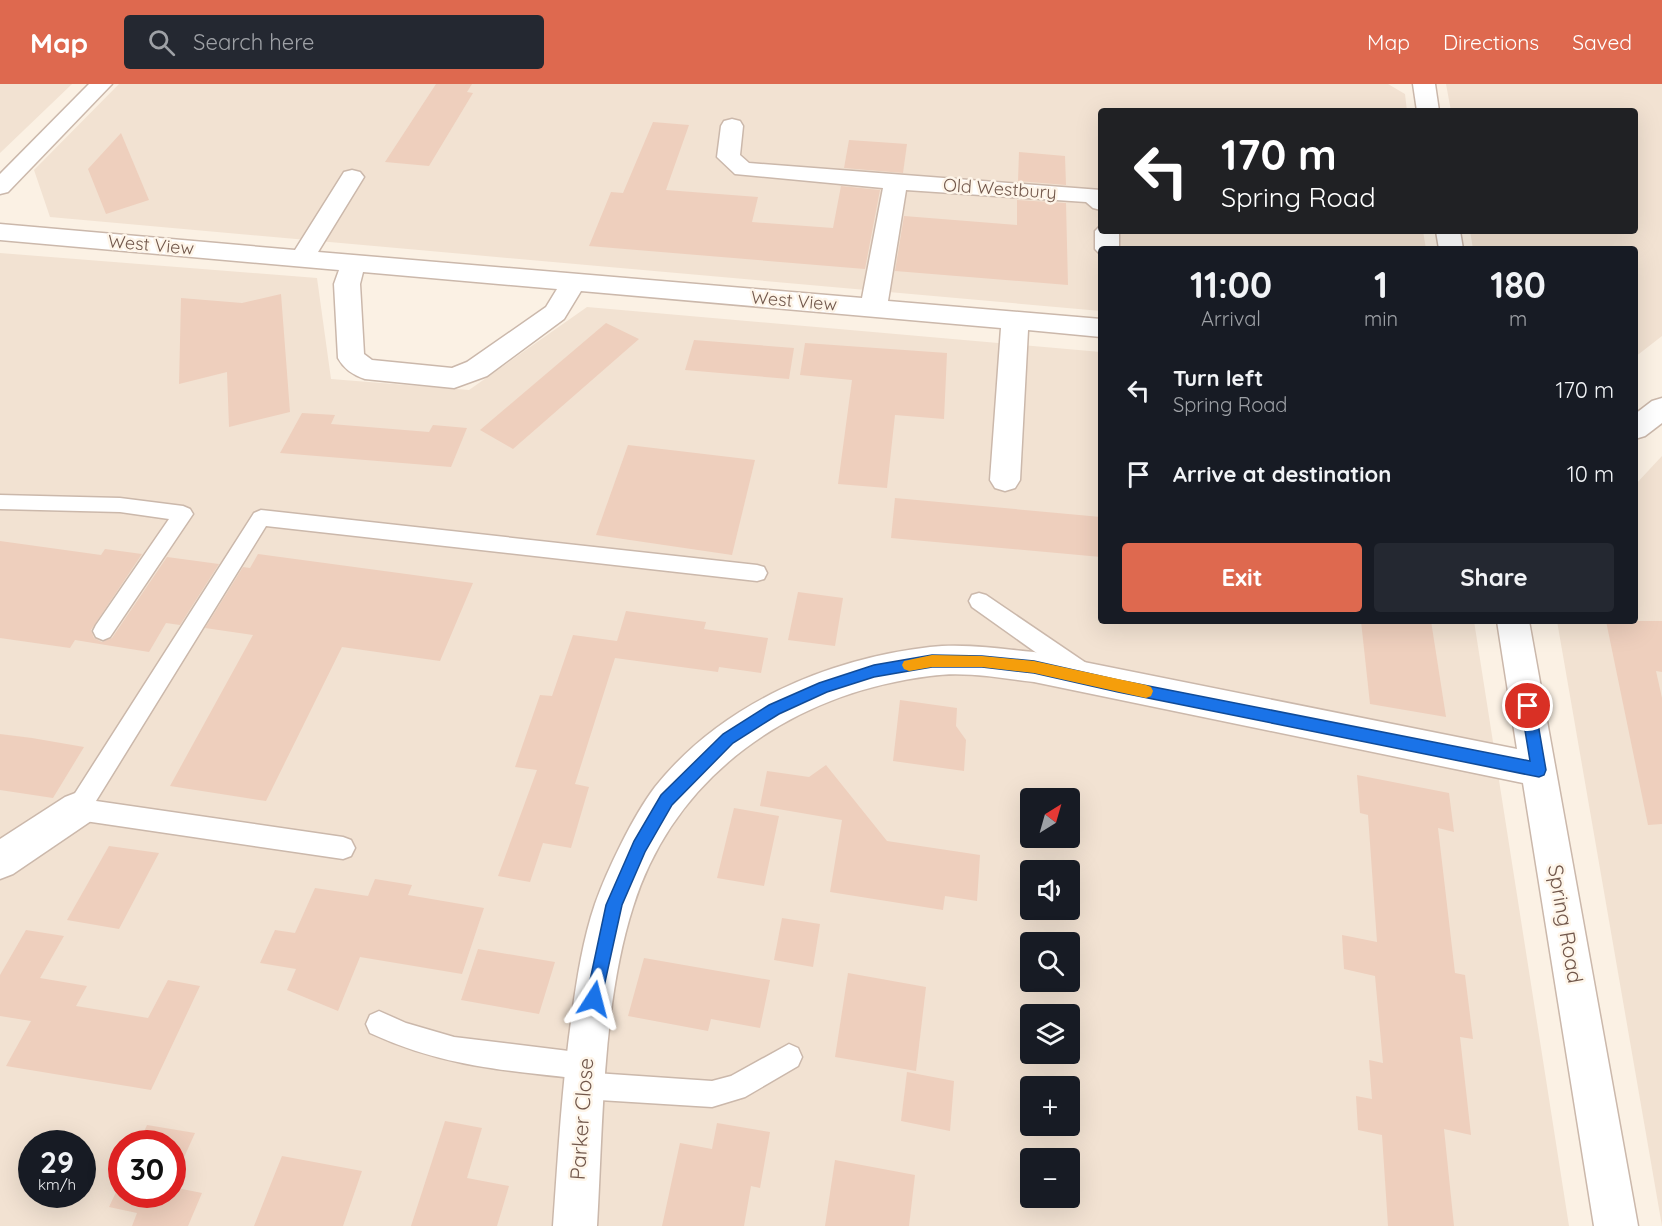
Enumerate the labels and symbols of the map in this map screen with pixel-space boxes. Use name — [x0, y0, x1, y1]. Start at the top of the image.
street label: Old Westbury — [943, 173, 1058, 204]
street label: West View — [107, 229, 195, 260]
street label: West View — [750, 285, 838, 316]
pin — [1502, 680, 1553, 731]
north arrow — [1020, 788, 1080, 848]
street label: Spring Road — [1543, 862, 1589, 985]
position arrow — [562, 967, 626, 1031]
street label: Parker Close — [564, 1057, 598, 1181]
speed limit sign: 30 — [108, 1130, 186, 1208]

